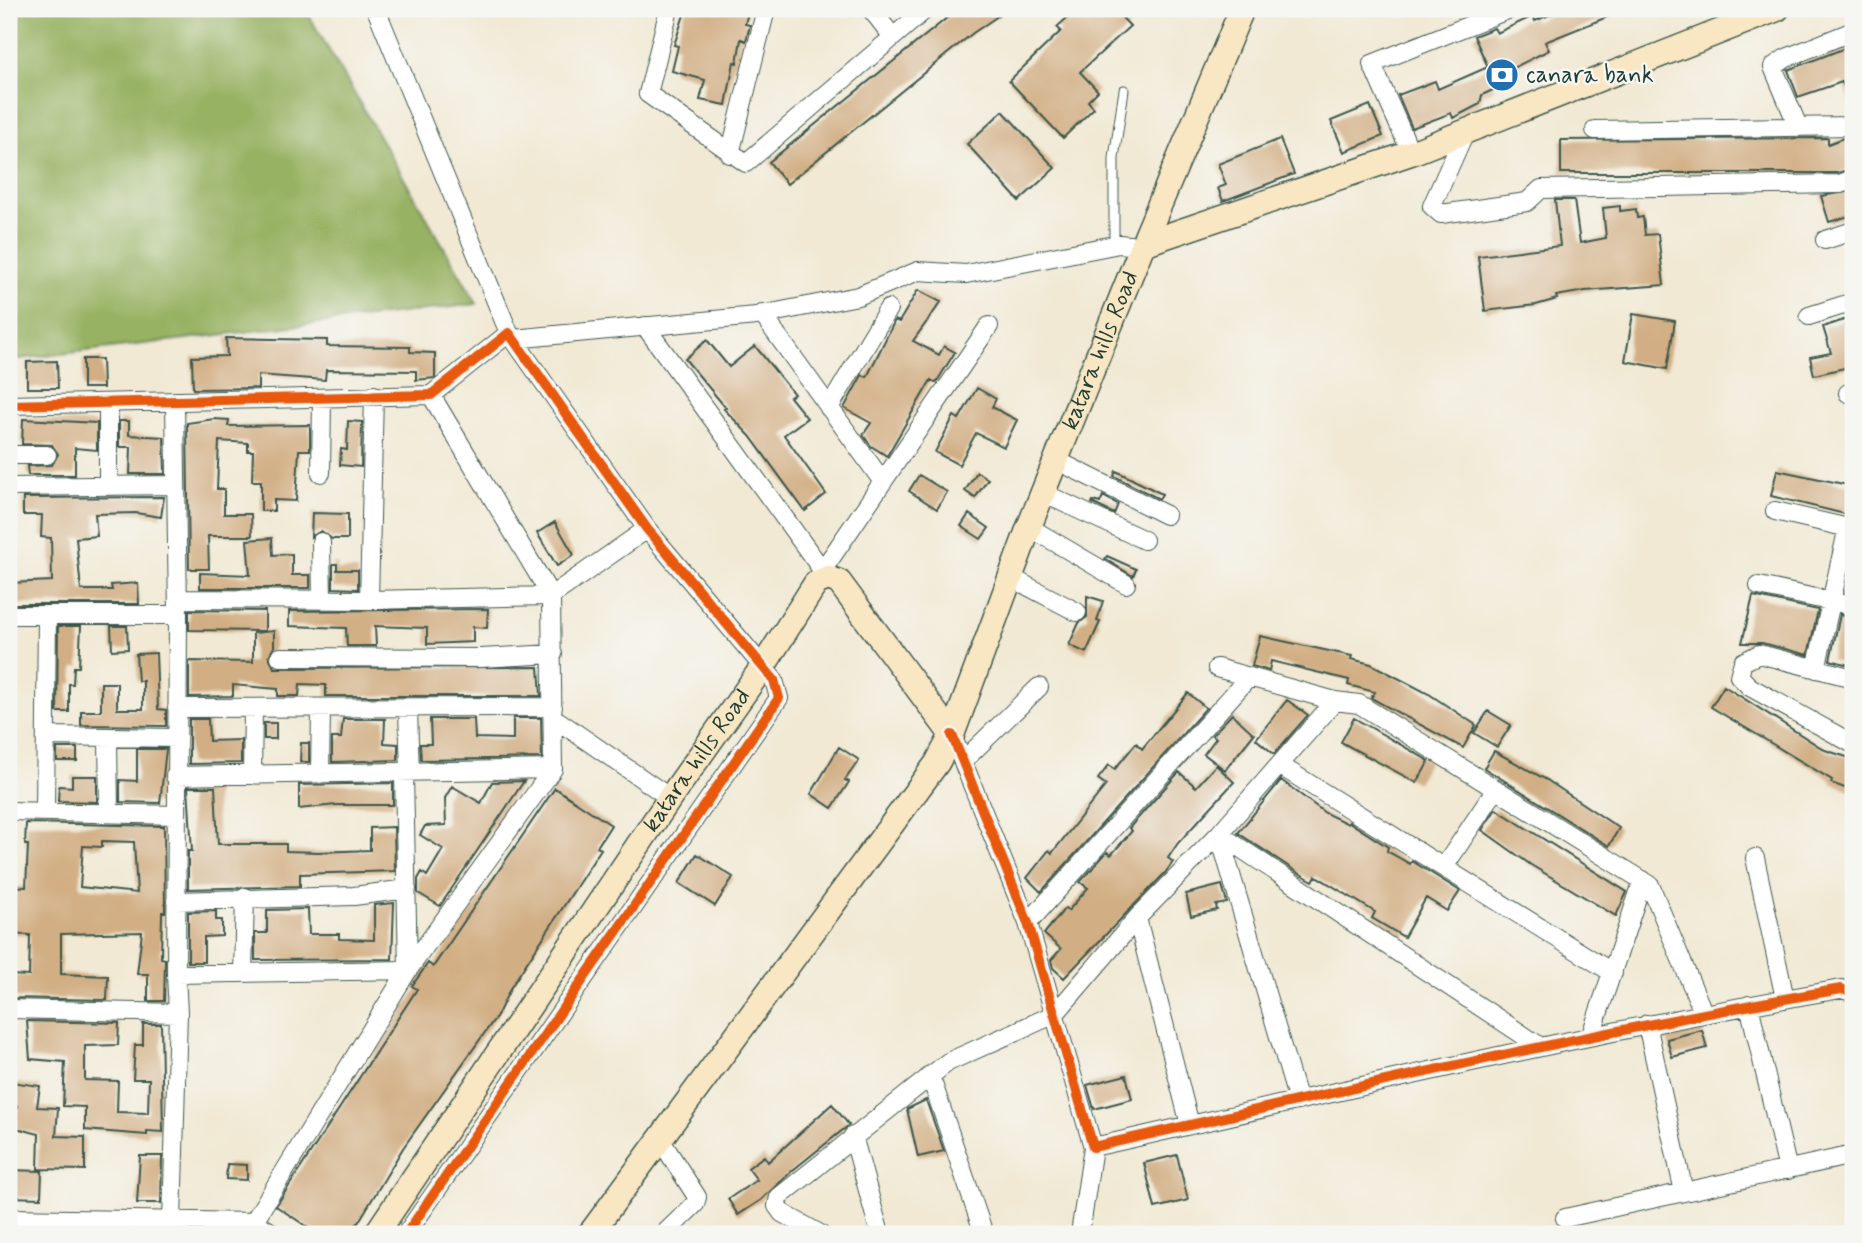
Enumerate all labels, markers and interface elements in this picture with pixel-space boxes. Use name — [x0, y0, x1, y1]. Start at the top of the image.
bank icon: canara bank — [1483, 56, 1521, 94]
place label: canara bank — [1526, 60, 1654, 91]
street label: katara hills Road — [1054, 266, 1146, 434]
street label: katara hills Road — [636, 683, 758, 838]

